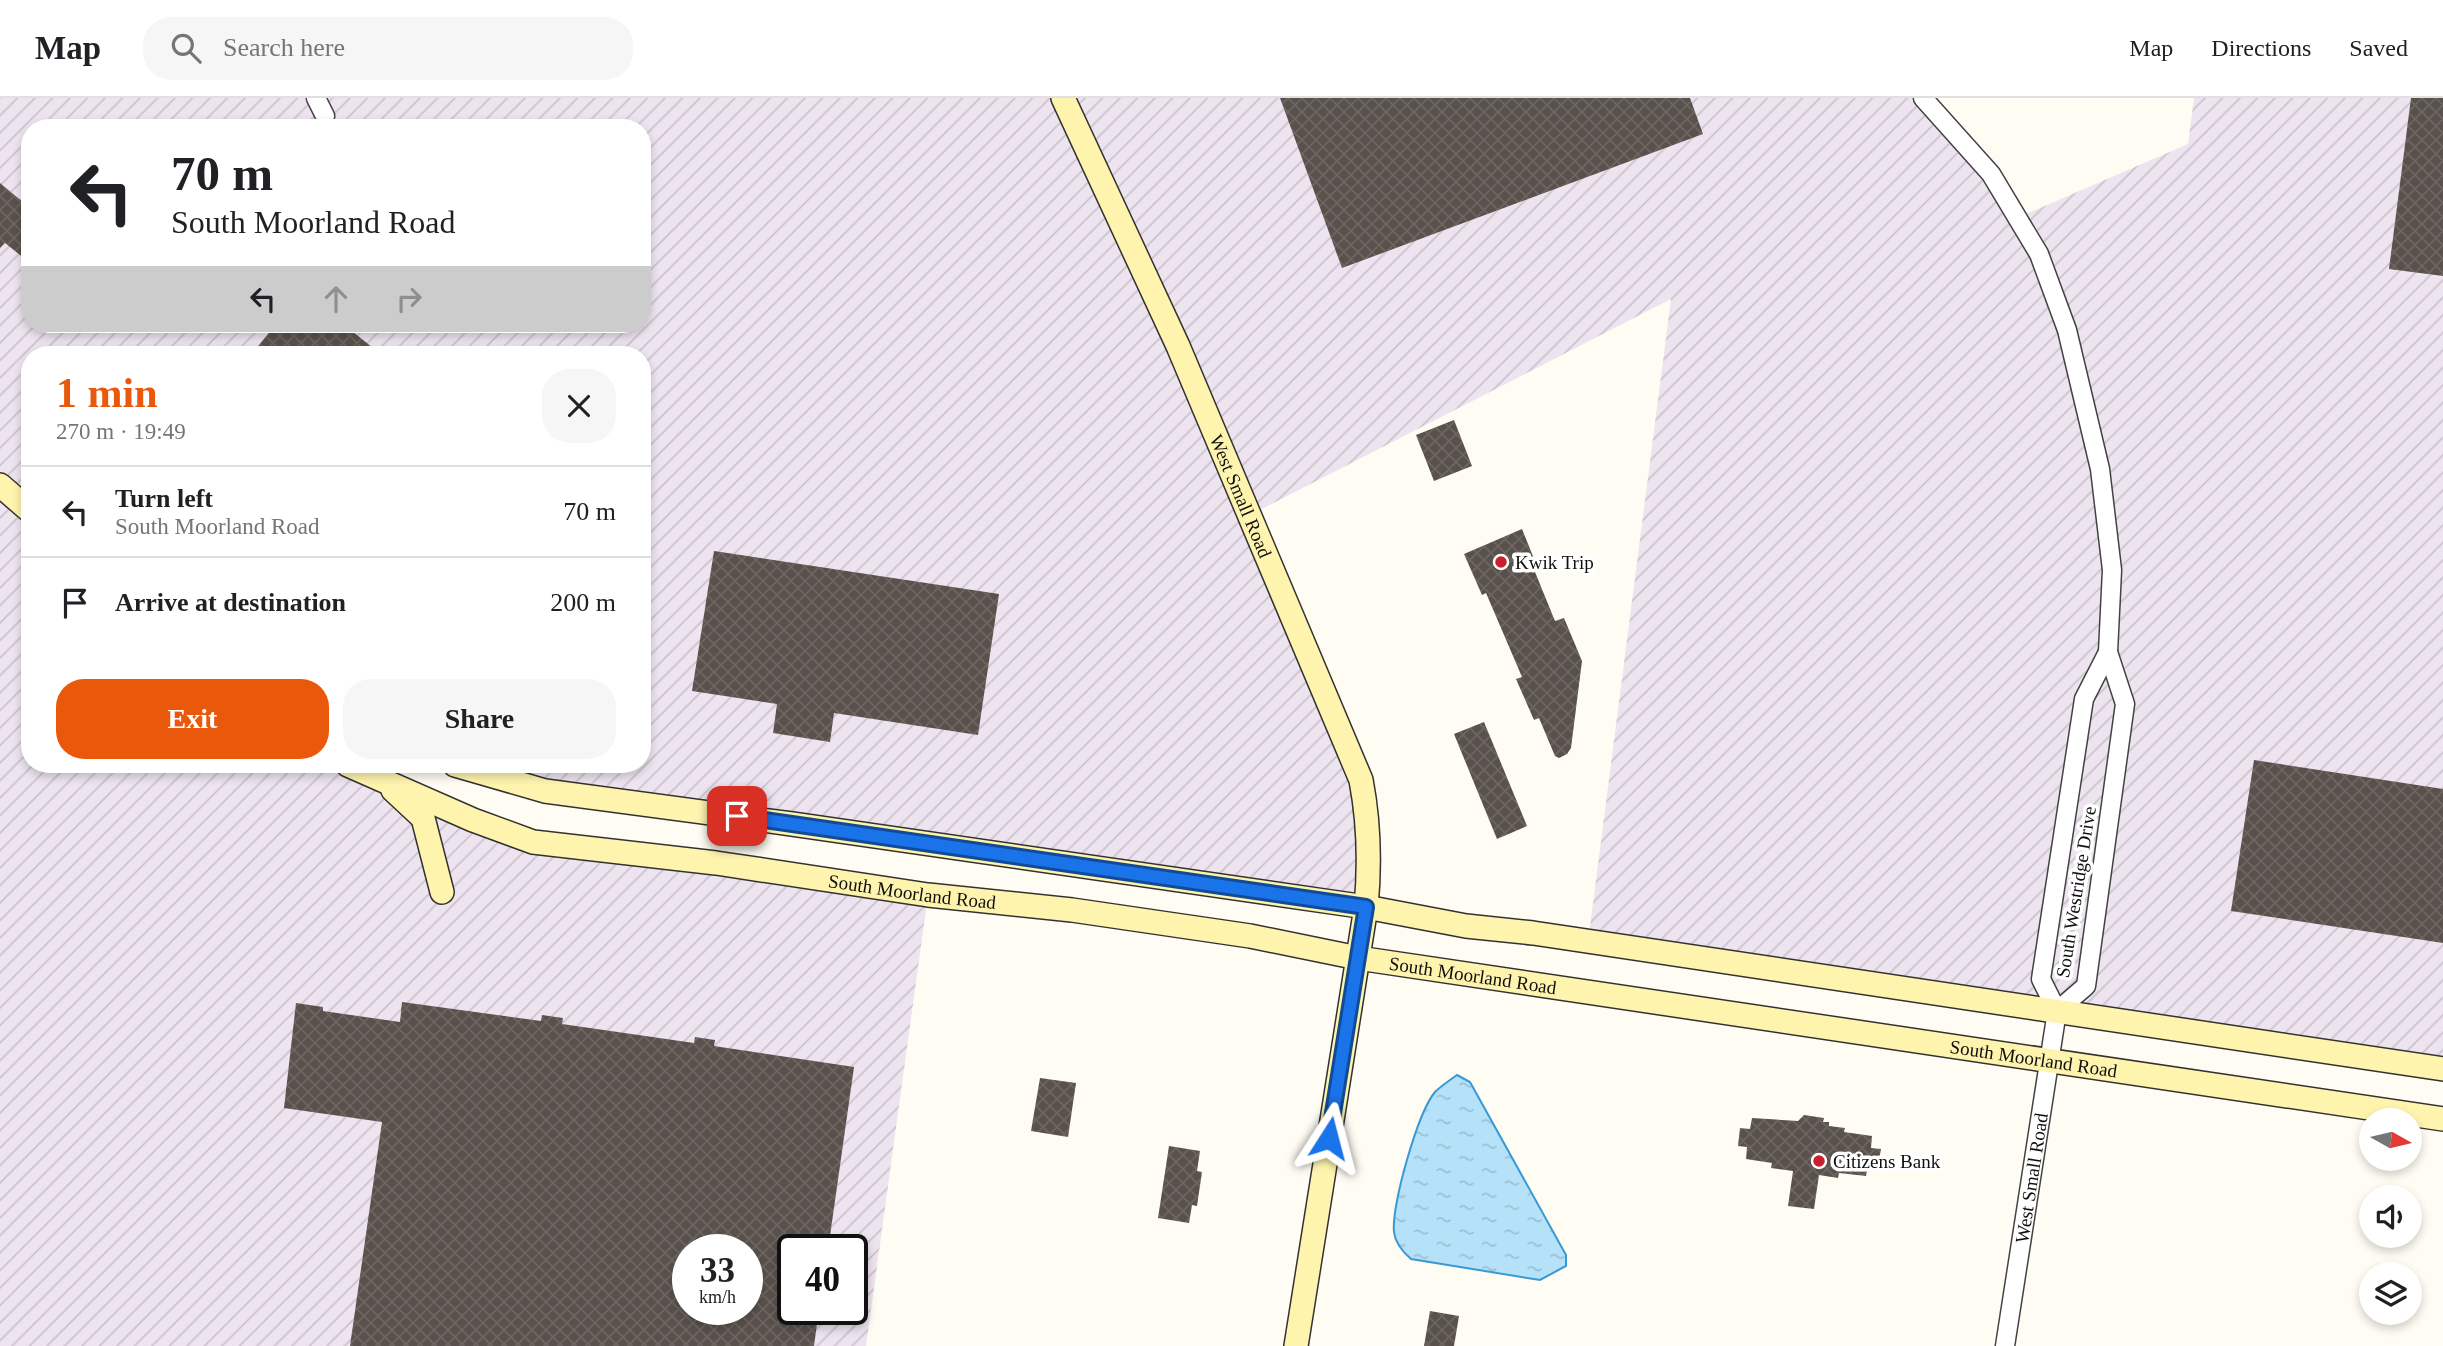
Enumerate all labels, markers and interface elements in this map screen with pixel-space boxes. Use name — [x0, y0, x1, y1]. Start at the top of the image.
search box — [143, 17, 633, 80]
icon: search — [167, 29, 205, 67]
text: Map — [35, 30, 101, 66]
text: Search here — [223, 33, 345, 62]
text: Map — [2129, 35, 2173, 61]
text: Directions — [2211, 35, 2311, 61]
text: Saved — [2349, 35, 2408, 61]
text: 70 m — [171, 146, 273, 201]
icon: left — [56, 147, 147, 238]
text: South Moorland Road — [171, 204, 455, 240]
icon: left — [244, 280, 282, 318]
icon: ahead — [317, 280, 355, 318]
icon: right — [390, 280, 428, 318]
button: close — [542, 369, 616, 443]
text: 1 min — [56, 370, 158, 416]
text: 270 m · 19:49 — [56, 419, 186, 444]
street label: West Small Road — [1206, 431, 1277, 561]
text: Turn left — [115, 484, 213, 513]
icon: left — [56, 493, 94, 531]
text: 70 m — [563, 497, 616, 526]
text: South Moorland Road — [115, 514, 319, 539]
place label: Kwik Trip — [1515, 552, 1594, 573]
marker: Kwik Trip — [1493, 554, 1509, 570]
icon: arrive — [56, 584, 94, 622]
text: Arrive at destination — [115, 588, 346, 617]
text: 200 m — [550, 588, 616, 617]
button: Exit — [56, 679, 329, 759]
button: Share — [343, 679, 616, 759]
pin — [707, 786, 767, 846]
icon: arrive — [718, 797, 756, 835]
street label: South Westridge Drive — [2052, 805, 2100, 979]
street label: South Moorland Road — [827, 870, 998, 913]
street label: South Moorland Road — [1388, 952, 1558, 998]
street label: South Moorland Road — [1949, 1035, 2119, 1081]
position arrow — [1292, 1101, 1366, 1175]
north arrow — [2359, 1108, 2422, 1171]
map controls — [2359, 1108, 2422, 1325]
street label: West Small Road — [2011, 1111, 2052, 1245]
place label: Citizens Bank — [1833, 1151, 1941, 1172]
marker: Citizens Bank — [1811, 1153, 1827, 1169]
button: sound — [2359, 1185, 2422, 1248]
speed limit sign: 40 — [777, 1234, 868, 1325]
text: 33 — [700, 1251, 735, 1290]
button: layers — [2359, 1262, 2422, 1325]
text: km/h — [699, 1287, 736, 1307]

